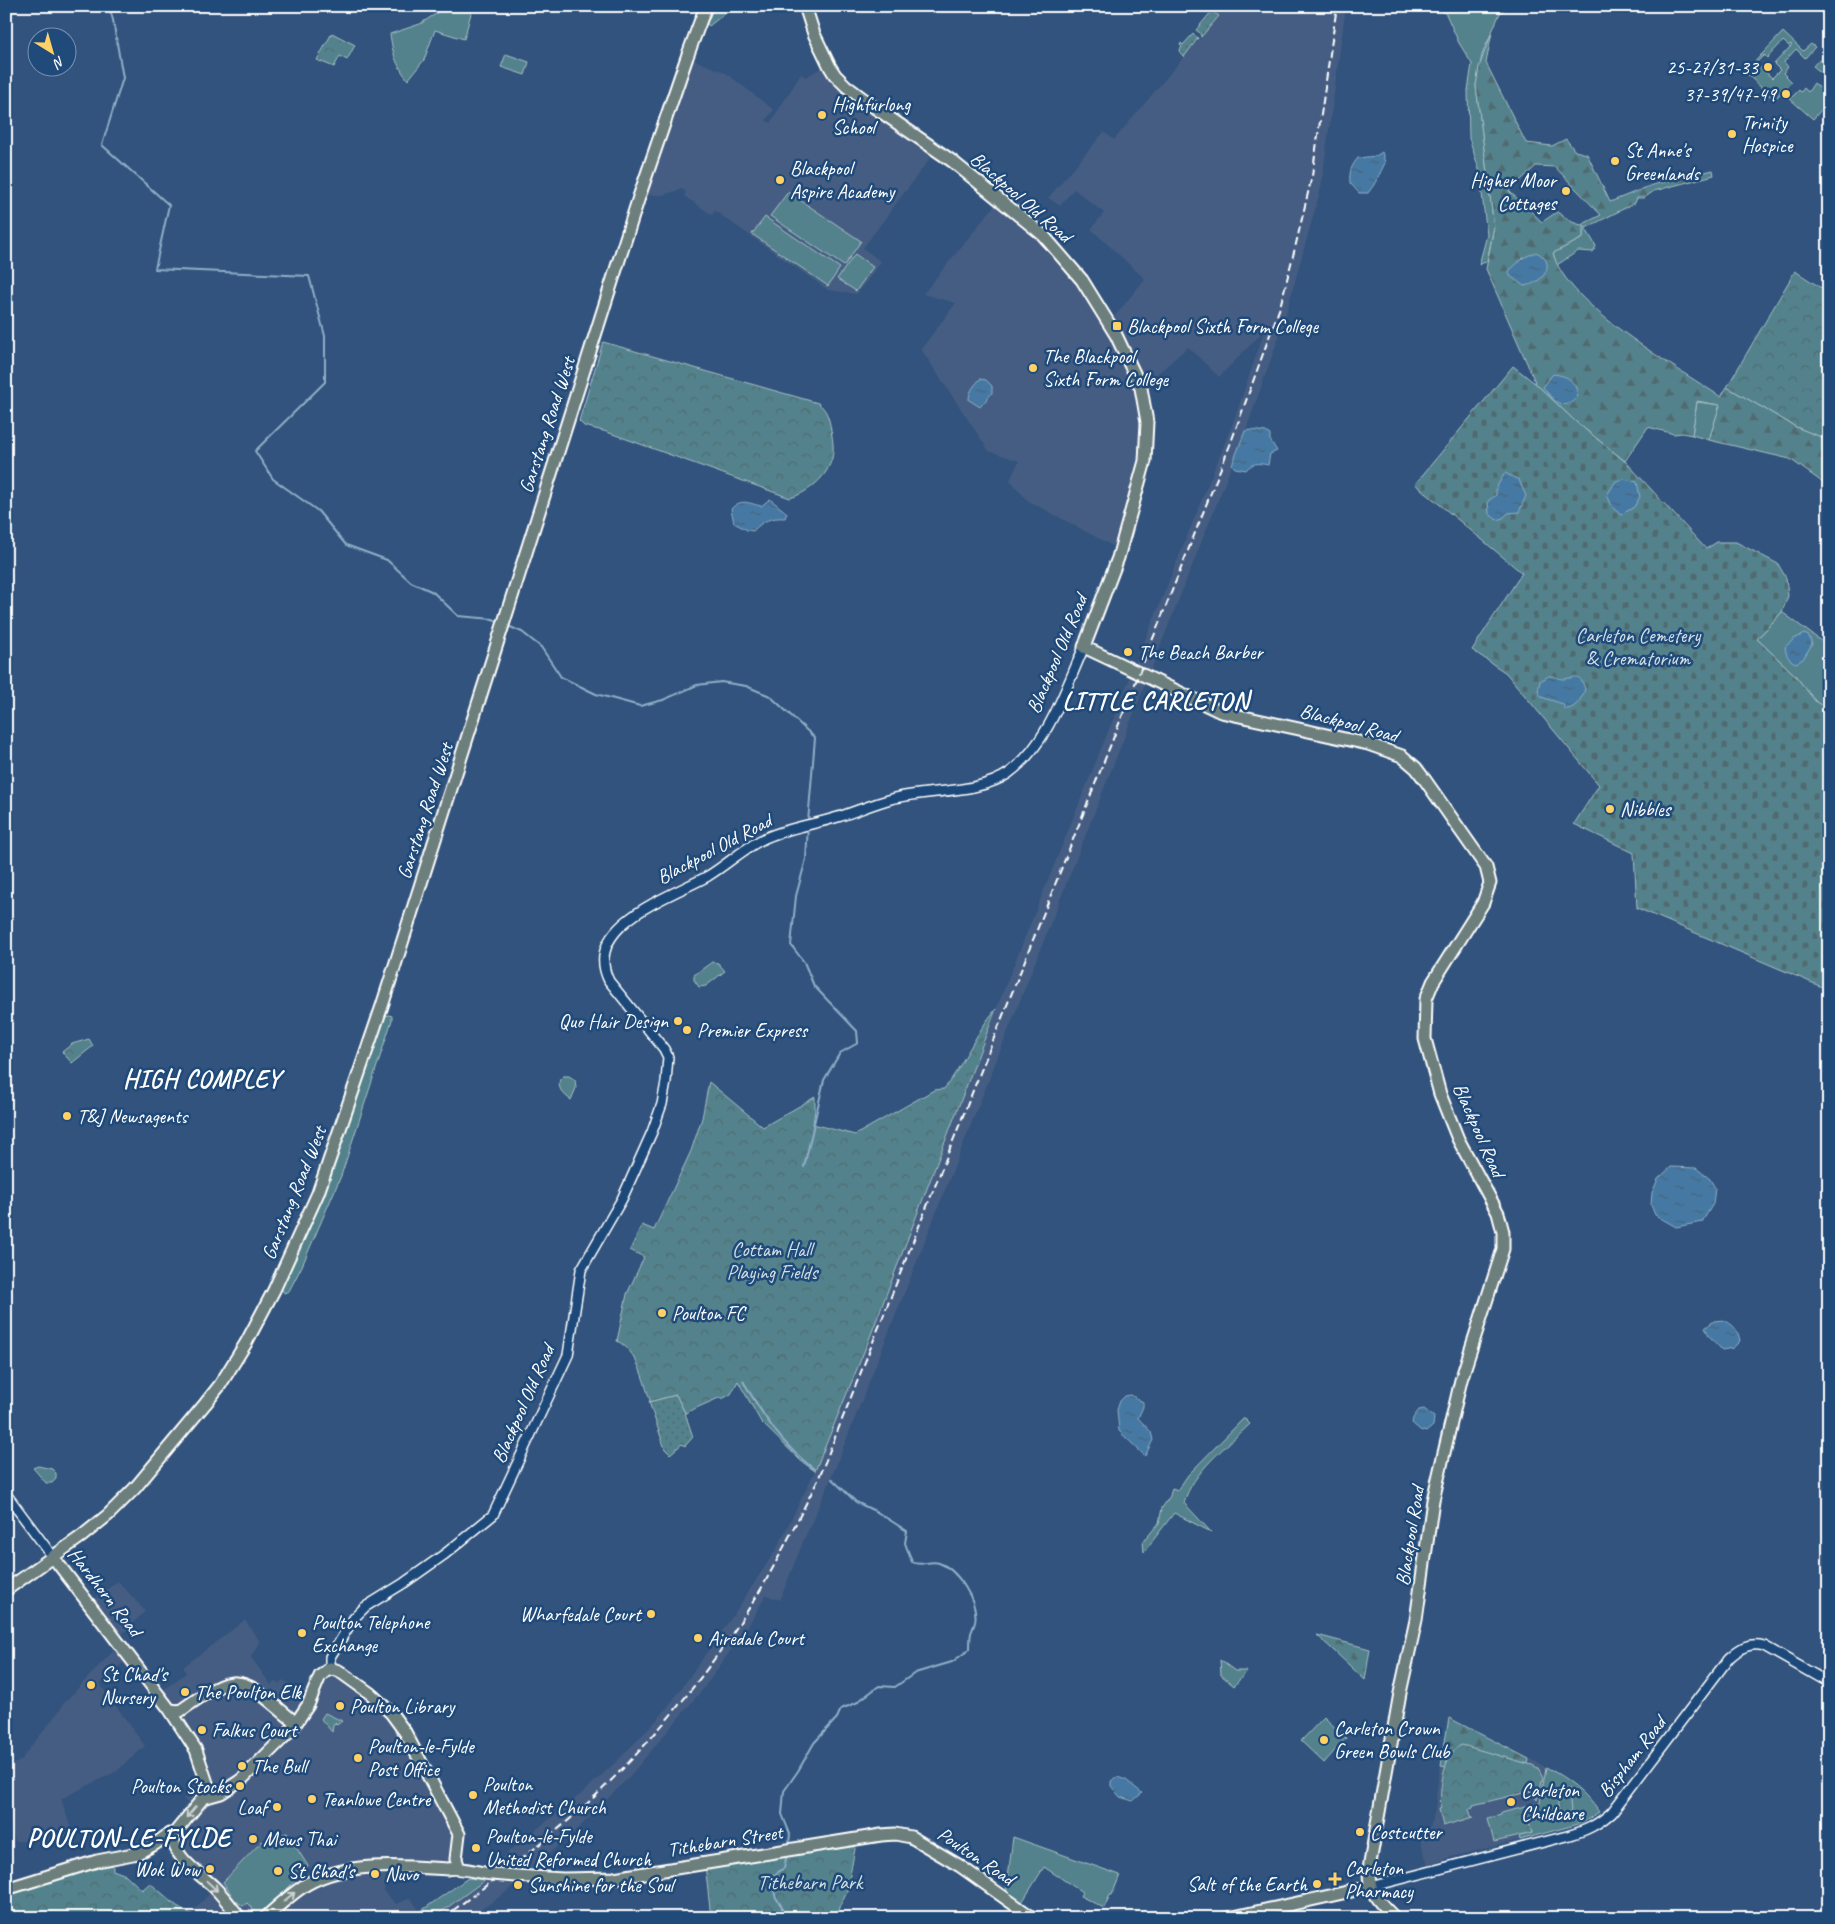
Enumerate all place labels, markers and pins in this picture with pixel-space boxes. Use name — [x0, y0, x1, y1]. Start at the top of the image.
place label: 25-27/31-33 — [1666, 55, 1760, 80]
marker: 25-27/31-33 — [1762, 61, 1774, 73]
place label: 37-39/47-49 — [1684, 82, 1778, 107]
marker: 37-39/47-49 — [1780, 88, 1792, 100]
place label: Highfurlong School — [832, 92, 911, 140]
marker: Highfurlong School — [816, 109, 828, 121]
place label: Trinity Hospice — [1742, 110, 1794, 158]
marker: Trinity Hospice — [1726, 128, 1738, 140]
place label: St Anne's Greenlands — [1625, 138, 1701, 186]
marker: St Anne's Greenlands — [1609, 155, 1621, 167]
place label: Blackpool Aspire Academy — [790, 156, 896, 204]
place label: Higher Moor Cottages — [1470, 168, 1558, 216]
marker: Blackpool Aspire Academy — [774, 174, 786, 186]
marker: Higher Moor Cottages — [1560, 185, 1572, 197]
place label: Blackpool Sixth Form College — [1127, 314, 1319, 339]
marker: Blackpool Sixth Form College — [1111, 320, 1123, 332]
place label: The Blackpool Sixth Form College — [1043, 344, 1170, 392]
marker: The Blackpool Sixth Form College — [1027, 362, 1039, 374]
place label: The Beach Barber — [1138, 640, 1264, 665]
marker: The Beach Barber — [1122, 646, 1134, 658]
place label: Nibbles — [1620, 797, 1672, 822]
marker: Nibbles — [1604, 803, 1616, 815]
place label: Quo Hair Design — [559, 1009, 669, 1034]
marker: Quo Hair Design — [672, 1015, 684, 1027]
place label: Premier Express — [697, 1018, 809, 1043]
marker: Premier Express — [681, 1024, 693, 1036]
place label: T&J Newsagents — [77, 1104, 190, 1129]
marker: T&J Newsagents — [61, 1110, 73, 1122]
place label: Poulton FC — [672, 1301, 747, 1326]
marker: Poulton FC — [656, 1307, 668, 1319]
place label: Wharfedale Court — [520, 1602, 643, 1627]
marker: Wharfedale Court — [645, 1608, 657, 1620]
place label: Poulton Telephone Exchange — [312, 1610, 431, 1658]
place label: Airedale Court — [708, 1626, 806, 1651]
marker: Poulton Telephone Exchange — [296, 1627, 308, 1639]
marker: Airedale Court — [692, 1632, 704, 1644]
place label: St Chad's Nursery — [101, 1662, 169, 1710]
marker: St Chad's Nursery — [85, 1679, 97, 1691]
place label: The Poulton Elk — [195, 1680, 303, 1705]
marker: The Poulton Elk — [179, 1686, 191, 1698]
place label: Poulton Library — [350, 1694, 457, 1719]
marker: Poulton Library — [334, 1700, 346, 1712]
place label: Carleton Crown Green Bowls Club — [1334, 1716, 1451, 1764]
place label: Falkus Court — [212, 1718, 299, 1743]
marker: Falkus Court — [196, 1724, 208, 1736]
place label: Poulton-le-Fylde Post Office — [368, 1734, 475, 1782]
marker: Carleton Crown Green Bowls Club — [1318, 1734, 1330, 1746]
marker: Poulton-le-Fylde Post Office — [352, 1752, 364, 1764]
place label: The Bull — [252, 1754, 310, 1779]
marker: The Bull — [236, 1760, 248, 1772]
place label: Poulton Methodist Church — [483, 1772, 607, 1820]
place label: Poulton Stocks — [131, 1774, 232, 1799]
place label: Carleton Childcare — [1521, 1778, 1585, 1826]
marker: Poulton Stocks — [234, 1780, 246, 1792]
place label: Teanlowe Centre — [322, 1787, 432, 1812]
marker: Poulton Methodist Church — [467, 1789, 479, 1801]
marker: Teanlowe Centre — [306, 1793, 318, 1805]
place label: Loaf — [238, 1795, 271, 1820]
marker: Carleton Childcare — [1505, 1796, 1517, 1808]
marker: Loaf — [271, 1801, 283, 1813]
place label: Costcutter — [1370, 1820, 1444, 1845]
place label: Poulton-le-Fylde United Reformed Church — [486, 1824, 652, 1872]
marker: Costcutter — [1354, 1826, 1366, 1838]
place label: Mews Thai — [263, 1827, 338, 1852]
marker: Mews Thai — [247, 1833, 259, 1845]
marker: Poulton-le-Fylde United Reformed Church — [470, 1842, 482, 1854]
place label: Carleton Pharmacy — [1345, 1856, 1414, 1904]
place label: Wok Wow — [135, 1857, 202, 1882]
place label: St Chad's — [288, 1859, 356, 1884]
place label: Nuvo — [385, 1862, 420, 1887]
marker: Wok Wow — [204, 1863, 216, 1875]
marker: St Chad's — [272, 1865, 284, 1877]
marker: Nuvo — [369, 1868, 381, 1880]
place label: Salt of the Earth — [1187, 1872, 1308, 1897]
place label: Sunshine for the Soul — [528, 1873, 677, 1898]
marker: Carleton Pharmacy — [1329, 1873, 1341, 1885]
marker: Salt of the Earth — [1311, 1878, 1323, 1890]
marker: Sunshine for the Soul — [512, 1879, 524, 1891]

